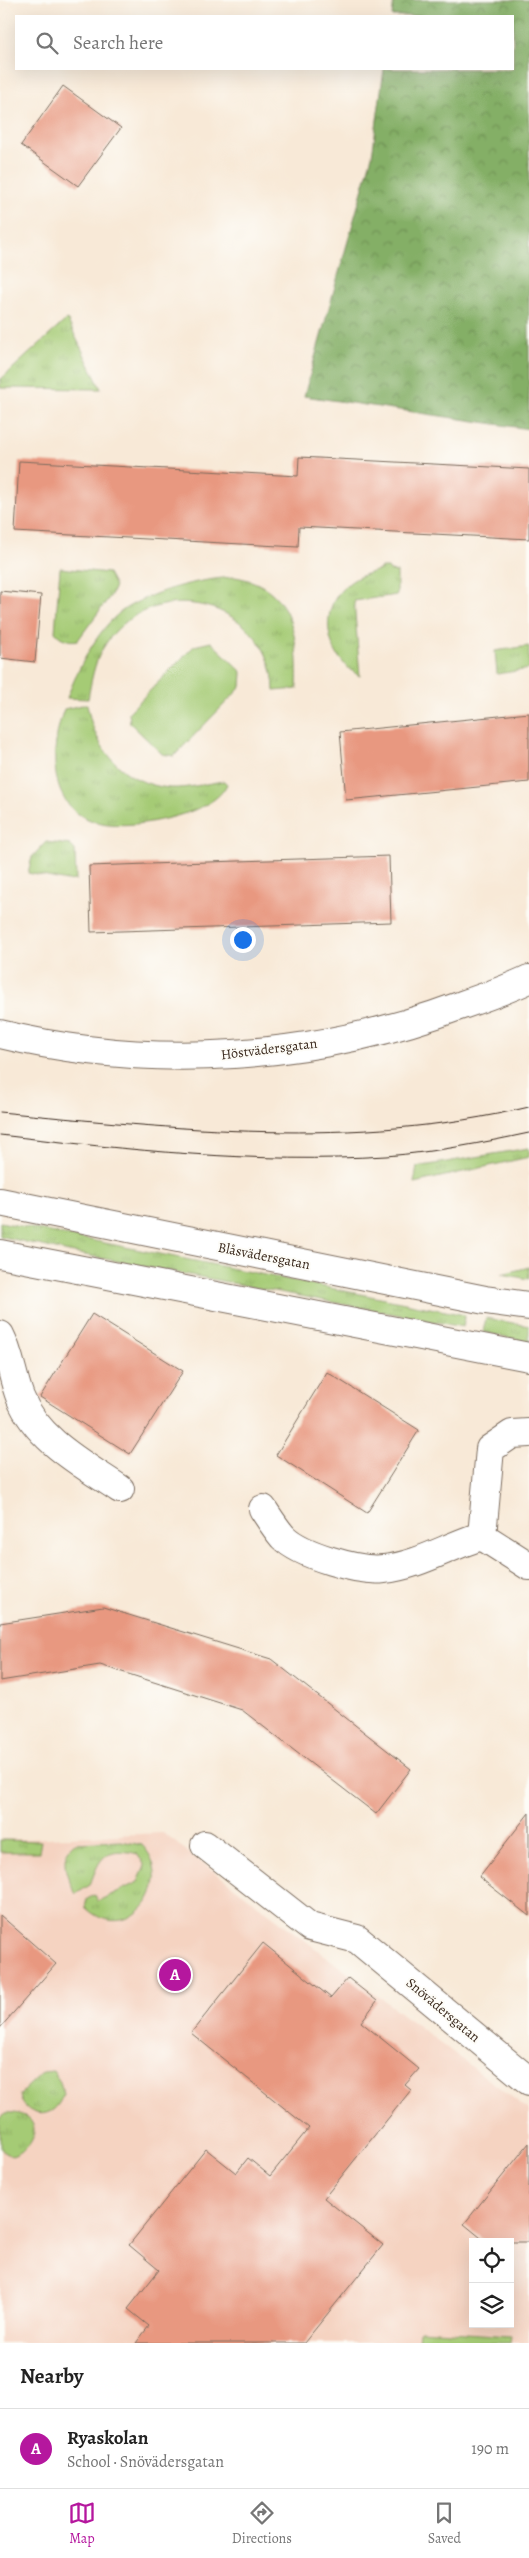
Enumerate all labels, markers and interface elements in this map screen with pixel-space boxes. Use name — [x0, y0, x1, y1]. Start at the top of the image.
search box — [15, 15, 514, 70]
icon: search — [33, 29, 61, 57]
text: Search here — [73, 30, 163, 56]
your location — [230, 927, 256, 953]
street label: Höstvädersgatan — [220, 1034, 319, 1064]
street label: Blåsvädersgatan — [216, 1238, 312, 1274]
pin: A — [159, 1956, 191, 1994]
street label: Snövädersgatan — [402, 1973, 484, 2047]
map controls — [469, 2238, 514, 2328]
button: locate — [469, 2238, 514, 2283]
button: layers — [469, 2283, 514, 2328]
text: Nearby — [20, 2362, 83, 2390]
text: Ryaskolan — [67, 2425, 148, 2451]
text: A — [31, 2438, 41, 2460]
text: 190 m — [471, 2438, 509, 2460]
text: School · Snövädersgatan — [67, 2451, 224, 2473]
tab: Map — [68, 2499, 96, 2548]
tab: Directions — [232, 2499, 292, 2548]
tab: Saved — [428, 2499, 461, 2548]

